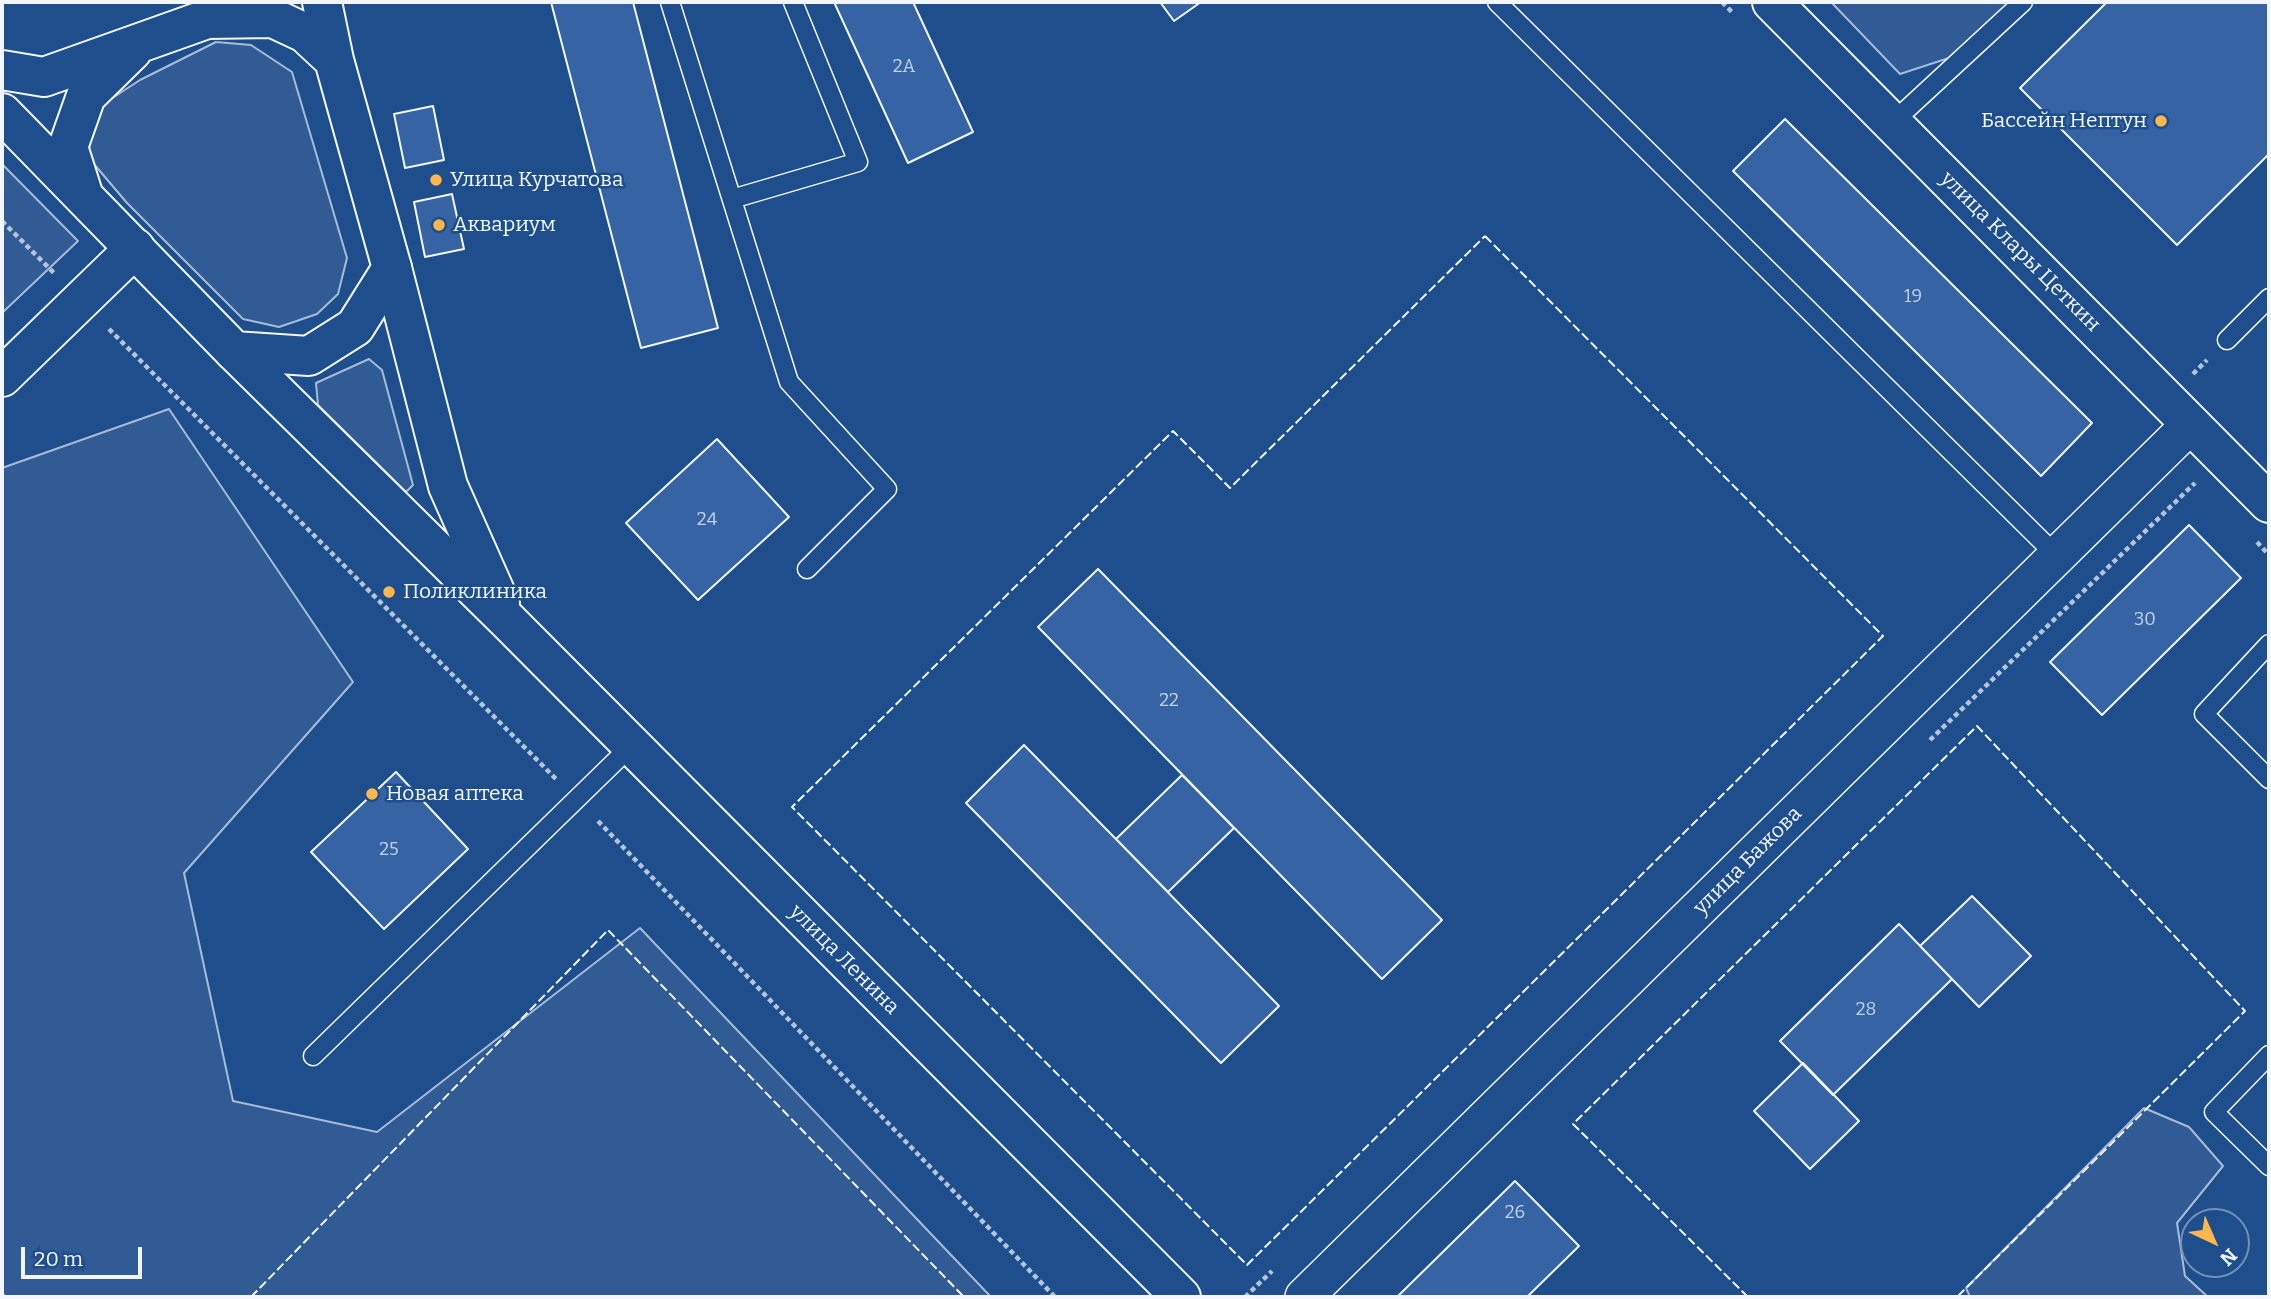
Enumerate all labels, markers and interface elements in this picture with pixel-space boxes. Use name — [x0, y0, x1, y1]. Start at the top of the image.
house number: 2А — [893, 56, 915, 78]
place label: Бассейн Нептун — [1981, 108, 2147, 134]
marker: Бассейн Нептун — [2153, 113, 2169, 129]
place label: Улица Курчатова — [450, 167, 623, 193]
street label: улица Клары Цеткин — [1935, 167, 2105, 337]
marker: Улица Курчатова — [428, 172, 444, 188]
place label: Аквариум — [453, 212, 556, 238]
marker: Аквариум — [431, 217, 447, 233]
house number: 19 — [1904, 286, 1922, 308]
house number: 24 — [697, 509, 717, 531]
place label: Поликлиника — [403, 579, 547, 605]
marker: Поликлиника — [381, 584, 397, 600]
house number: 30 — [2134, 609, 2156, 631]
house number: 22 — [1159, 690, 1179, 712]
place label: Новая аптека — [386, 781, 524, 807]
marker: Новая аптека — [364, 786, 380, 802]
street label: улица Бажова — [1689, 802, 1807, 920]
house number: 25 — [379, 839, 399, 861]
street label: улица Ленина — [784, 900, 904, 1020]
house number: 28 — [1856, 999, 1876, 1021]
house number: 26 — [1505, 1202, 1525, 1224]
north arrow — [2180, 1208, 2250, 1278]
scale bar — [24, 1232, 145, 1276]
text: N — [2215, 1244, 2242, 1270]
text: 20 m — [34, 1246, 83, 1272]

